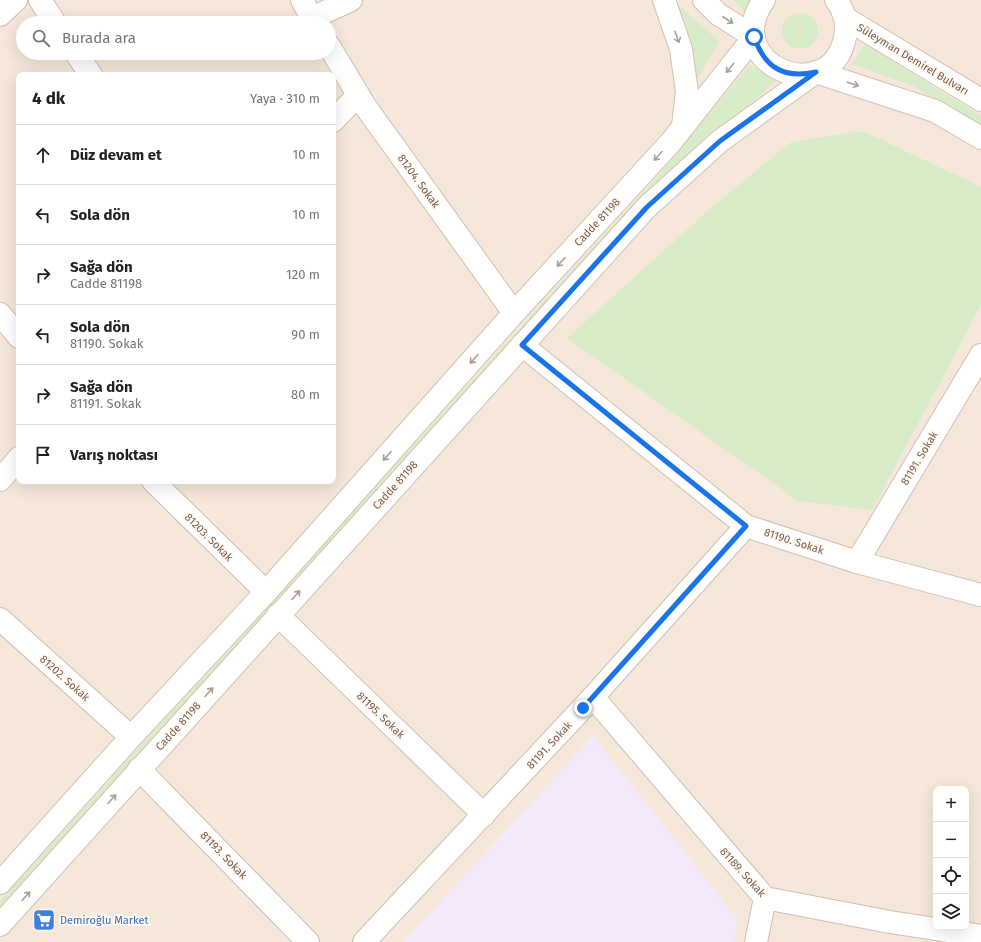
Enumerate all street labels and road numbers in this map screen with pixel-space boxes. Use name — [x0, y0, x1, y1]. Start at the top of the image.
street label: Süleyman Demirel Bulvarı — [854, 21, 971, 98]
street label: 81204. Sokak — [395, 152, 443, 211]
street label: Cadde 81198 — [572, 196, 623, 249]
street label: 81191. Sokak — [898, 429, 941, 488]
street label: Cadde 81198 — [370, 458, 421, 512]
street label: 81203. Sokak — [182, 511, 236, 564]
street label: 81190. Sokak — [762, 526, 826, 557]
street label: 81202. Sokak — [37, 653, 92, 704]
street label: 81195. Sokak — [354, 689, 408, 742]
street label: Cadde 81198 — [153, 699, 204, 753]
street label: 81191. Sokak — [524, 719, 575, 772]
street label: 81193. Sokak — [198, 829, 250, 882]
street label: 81189. Sokak — [717, 845, 768, 900]

